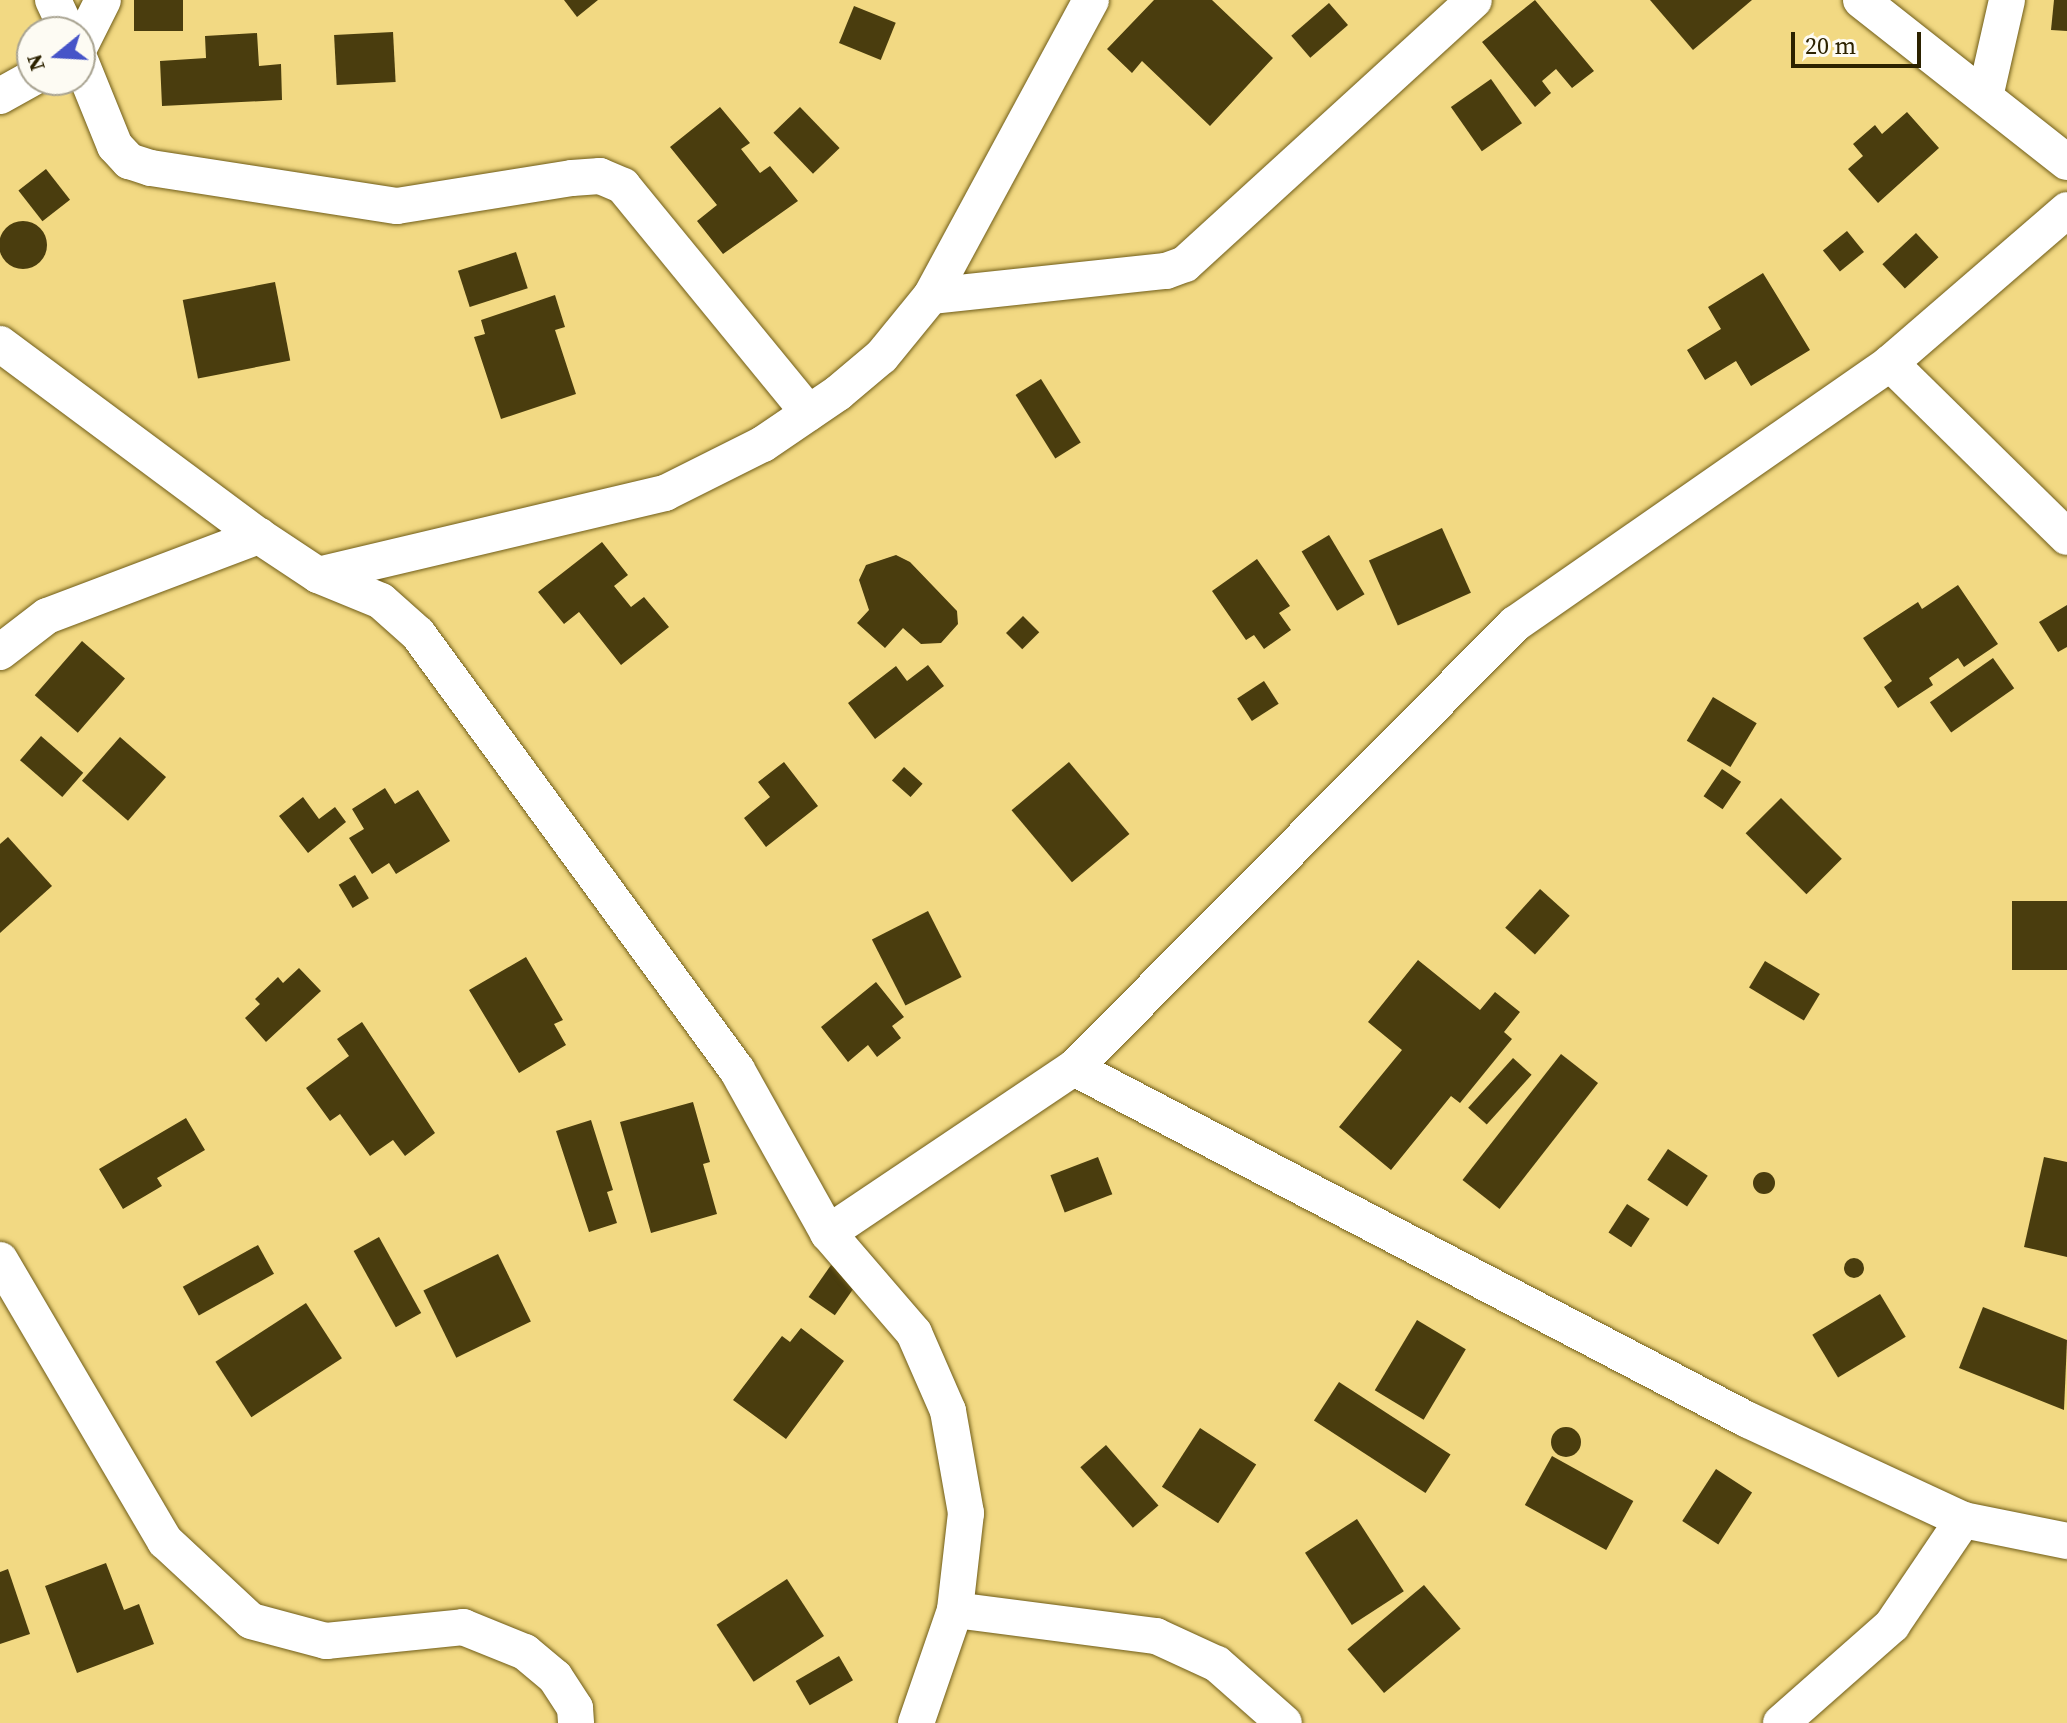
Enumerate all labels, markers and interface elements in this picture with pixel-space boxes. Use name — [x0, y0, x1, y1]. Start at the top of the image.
north arrow — [16, 16, 96, 96]
scale bar — [1795, 16, 1925, 66]
text: 20 m — [1805, 29, 1856, 62]
text: N — [18, 51, 52, 75]

